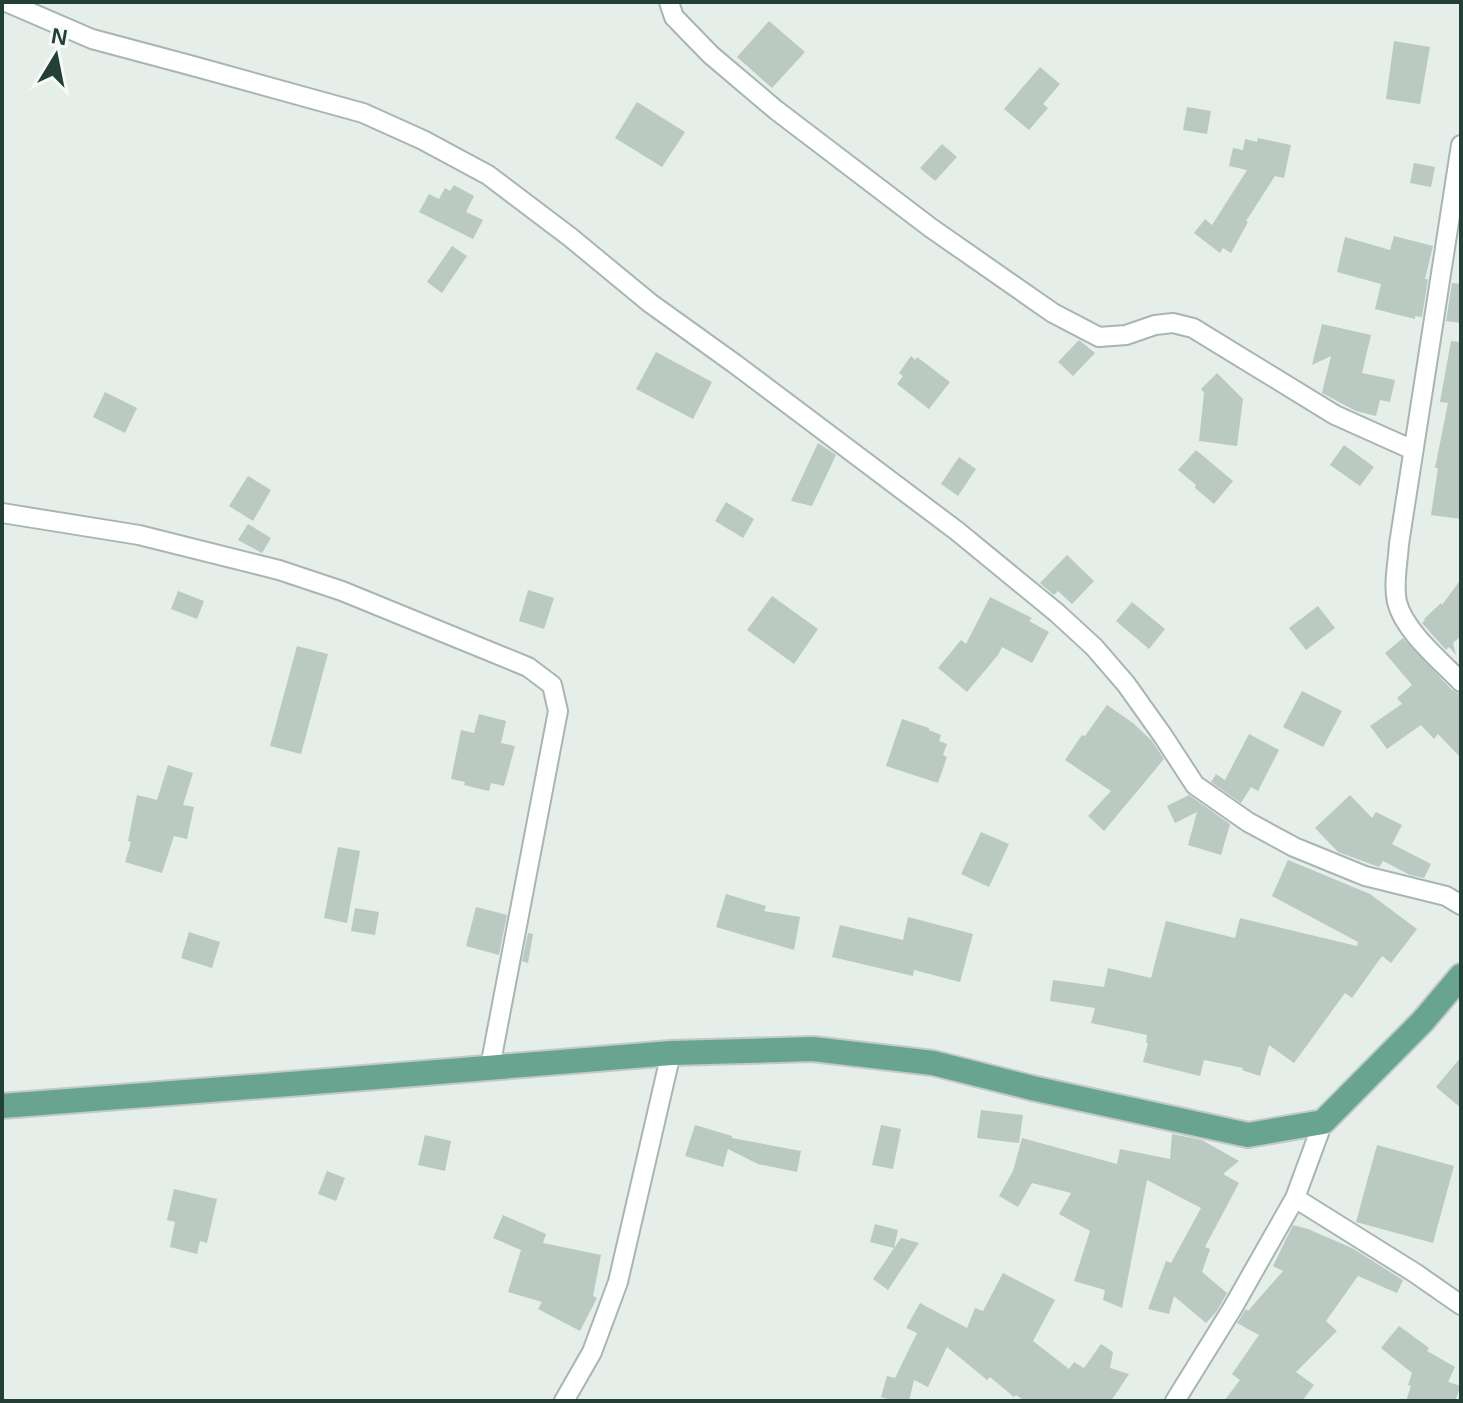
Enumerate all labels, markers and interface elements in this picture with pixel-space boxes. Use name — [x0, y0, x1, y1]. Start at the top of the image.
north arrow — [16, 16, 96, 96]
text: N — [49, 23, 69, 50]

